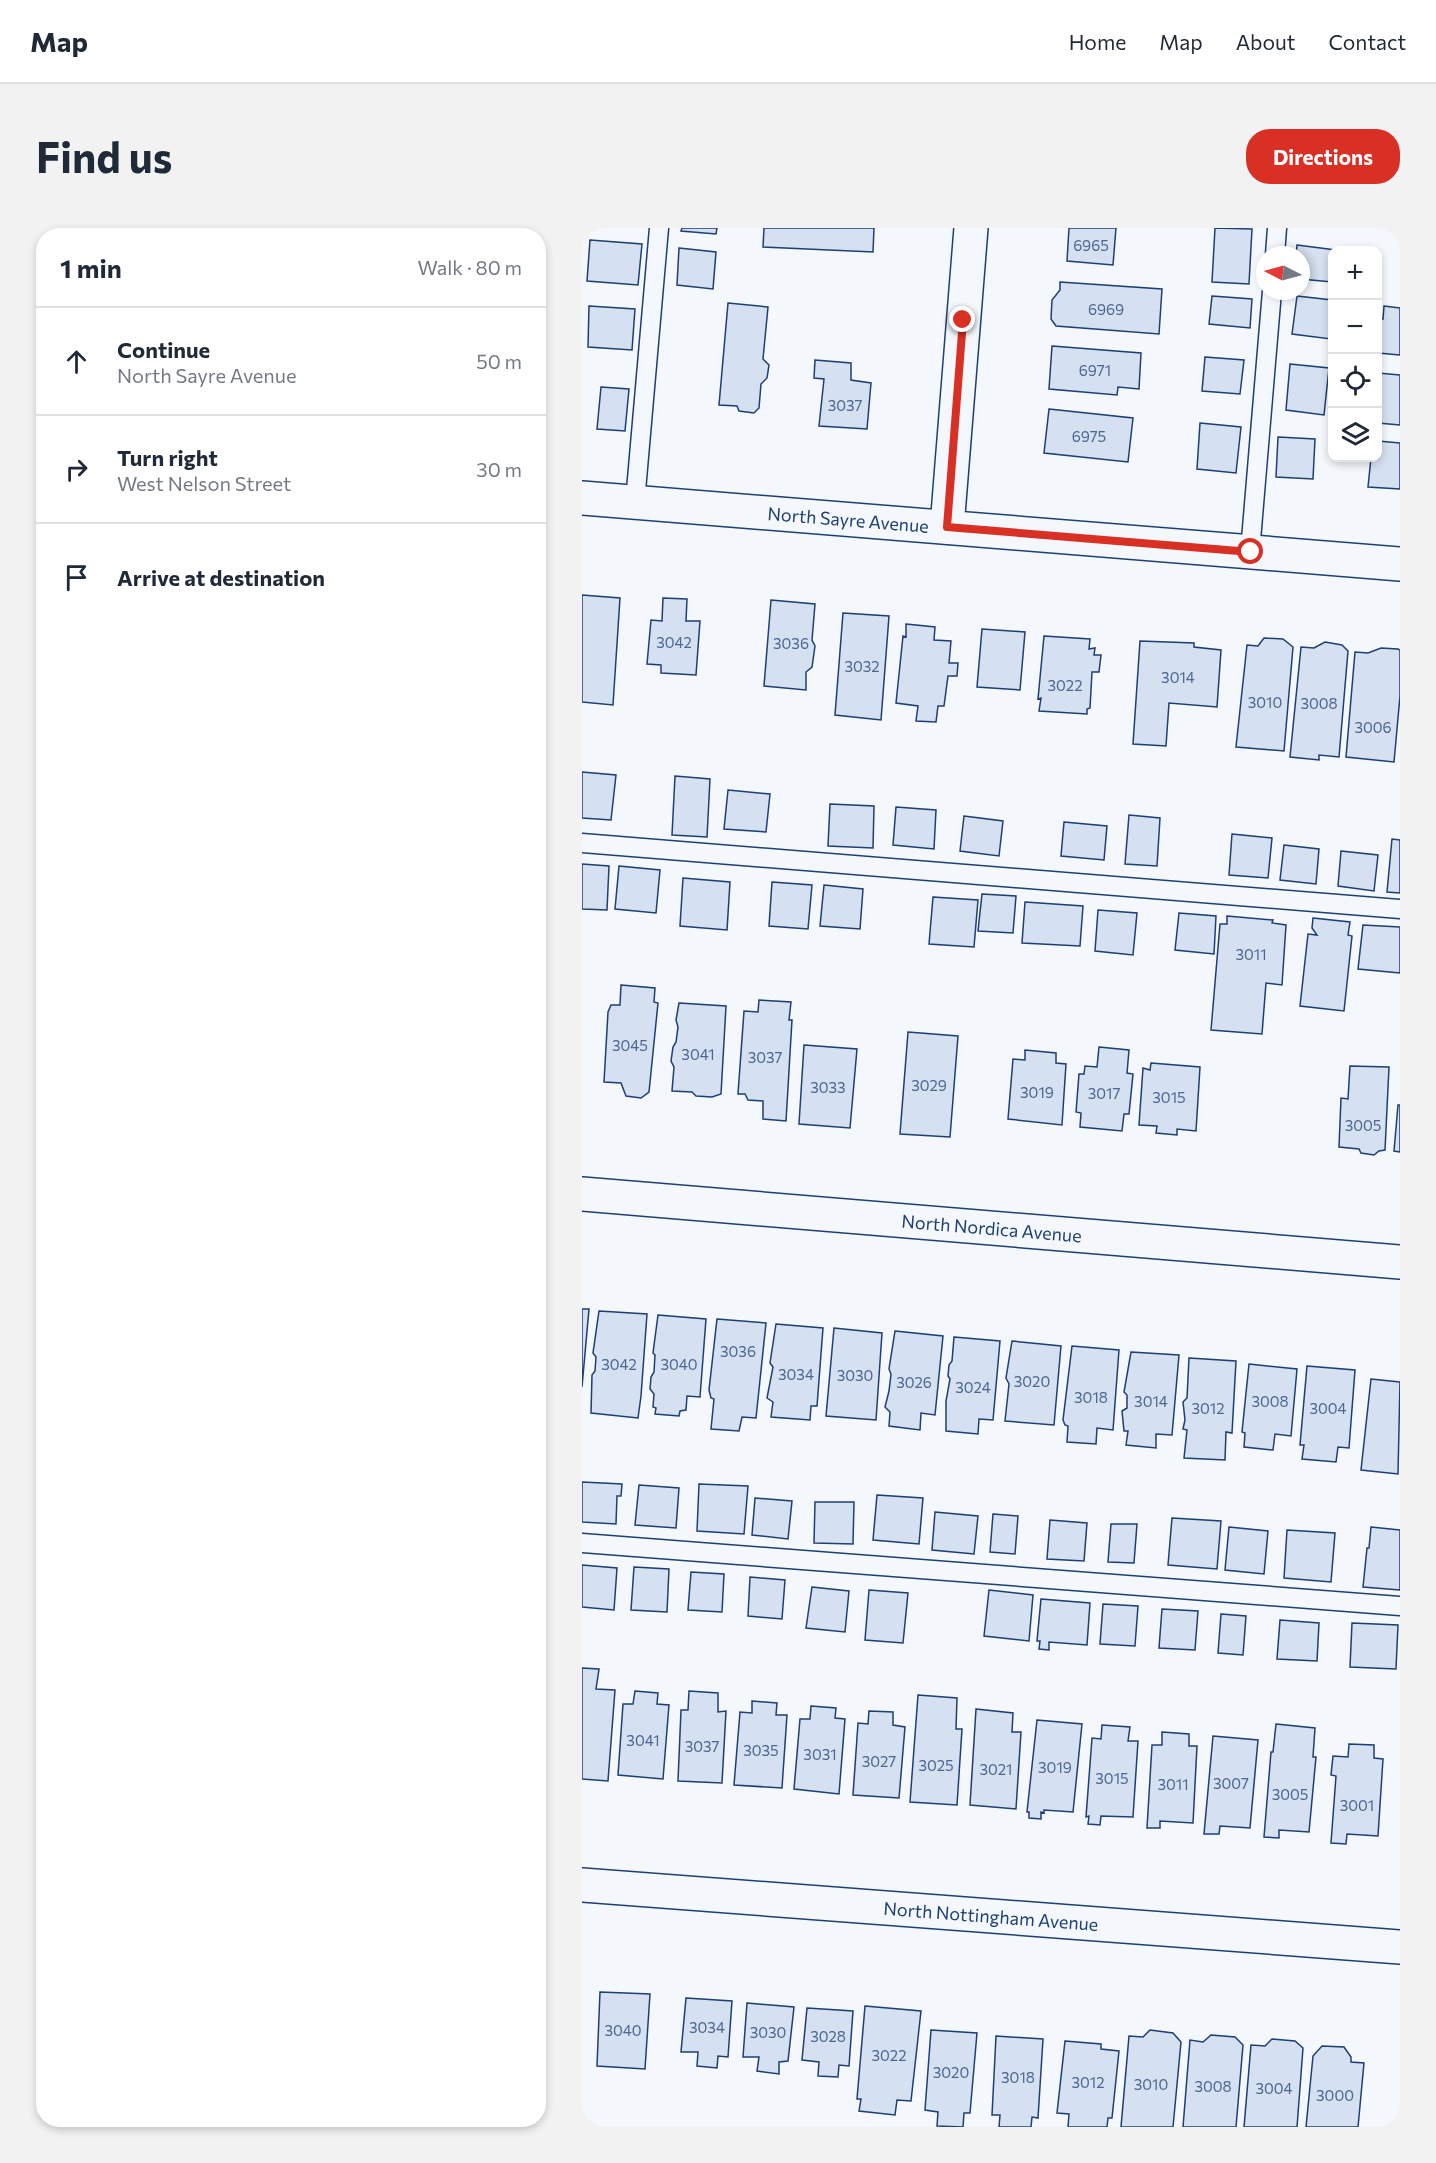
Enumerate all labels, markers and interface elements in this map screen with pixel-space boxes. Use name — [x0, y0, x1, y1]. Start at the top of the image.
text: Map — [30, 24, 88, 58]
text: Home — [1069, 29, 1126, 54]
text: Map — [1159, 29, 1203, 54]
text: About — [1236, 29, 1295, 54]
text: Contact — [1328, 29, 1406, 54]
button: Directions — [1246, 129, 1400, 184]
text: Find us — [36, 130, 172, 182]
house number: 6965 — [1073, 236, 1109, 254]
north arrow — [1256, 246, 1310, 300]
map controls — [1328, 246, 1382, 462]
button: + — [1328, 246, 1382, 300]
text: 1 min — [60, 252, 122, 283]
text: Walk · 80 m — [417, 255, 522, 279]
house number: 6969 — [1088, 300, 1124, 318]
button: − — [1328, 300, 1382, 354]
route end — [949, 306, 975, 332]
text: Continue — [117, 336, 210, 363]
icon: ahead — [60, 345, 93, 378]
text: 50 m — [476, 349, 522, 373]
button: locate — [1328, 354, 1382, 408]
house number: 6971 — [1079, 361, 1111, 379]
text: North Sayre Avenue — [117, 363, 297, 387]
house number: 3037 — [828, 396, 862, 414]
button: layers — [1328, 408, 1382, 462]
house number: 6975 — [1072, 427, 1106, 445]
text: Turn right — [117, 444, 218, 471]
icon: right — [60, 453, 93, 486]
text: 30 m — [476, 457, 522, 481]
text: West Nelson Street — [117, 471, 291, 495]
street label: North Sayre Avenue — [767, 502, 930, 537]
route start — [1237, 538, 1263, 564]
icon: arrive — [60, 561, 93, 594]
text: Arrive at destination — [117, 564, 325, 591]
house number: 3042 — [656, 633, 692, 651]
house number: 3036 — [773, 634, 809, 652]
house number: 3032 — [844, 657, 880, 675]
house number: 3014 — [1161, 668, 1195, 686]
house number: 3022 — [1048, 676, 1082, 694]
house number: 3010 — [1248, 693, 1282, 711]
house number: 3008 — [1300, 694, 1338, 712]
house number: 3006 — [1354, 718, 1392, 736]
house number: 3011 — [1235, 945, 1267, 963]
house number: 3045 — [612, 1036, 648, 1054]
house number: 3041 — [681, 1045, 715, 1063]
house number: 3037 — [748, 1048, 782, 1066]
house number: 3029 — [911, 1076, 947, 1094]
house number: 3033 — [810, 1078, 846, 1096]
house number: 3019 — [1020, 1083, 1054, 1101]
house number: 3017 — [1088, 1084, 1120, 1102]
house number: 3015 — [1152, 1088, 1186, 1106]
house number: 3005 — [1345, 1116, 1381, 1134]
street label: North Nordica Avenue — [901, 1210, 1083, 1247]
house number: 3036 — [720, 1342, 756, 1360]
house number: 3042 — [601, 1355, 637, 1373]
house number: 3040 — [660, 1355, 698, 1373]
house number: 3034 — [778, 1365, 814, 1383]
house number: 3030 — [837, 1366, 873, 1384]
house number: 3020 — [1014, 1372, 1050, 1390]
house number: 3026 — [896, 1373, 932, 1391]
house number: 3024 — [955, 1378, 991, 1396]
house number: 3018 — [1074, 1388, 1108, 1406]
house number: 3014 — [1134, 1392, 1168, 1410]
house number: 3008 — [1251, 1392, 1289, 1410]
house number: 3012 — [1191, 1399, 1225, 1417]
house number: 3004 — [1309, 1399, 1347, 1417]
house number: 3041 — [626, 1731, 660, 1749]
house number: 3037 — [685, 1737, 719, 1755]
house number: 3035 — [743, 1741, 779, 1759]
house number: 3031 — [803, 1745, 837, 1763]
house number: 3027 — [862, 1752, 896, 1770]
house number: 3025 — [918, 1756, 954, 1774]
house number: 3019 — [1038, 1758, 1072, 1776]
house number: 3021 — [979, 1760, 1013, 1778]
house number: 3015 — [1095, 1769, 1129, 1787]
house number: 3007 — [1213, 1774, 1249, 1792]
house number: 3011 — [1157, 1775, 1189, 1793]
house number: 3005 — [1272, 1785, 1308, 1803]
house number: 3001 — [1340, 1796, 1374, 1814]
street label: North Nottingham Avenue — [883, 1897, 1099, 1935]
house number: 3034 — [689, 2018, 725, 2036]
house number: 3040 — [604, 2021, 642, 2039]
house number: 3030 — [750, 2023, 786, 2041]
house number: 3028 — [810, 2027, 846, 2045]
house number: 3022 — [872, 2046, 906, 2064]
house number: 3020 — [933, 2063, 969, 2081]
house number: 3018 — [1001, 2068, 1035, 2086]
house number: 3012 — [1071, 2073, 1105, 2091]
house number: 3010 — [1134, 2075, 1168, 2093]
house number: 3008 — [1194, 2077, 1232, 2095]
house number: 3004 — [1255, 2079, 1293, 2097]
house number: 3000 — [1316, 2086, 1354, 2104]

